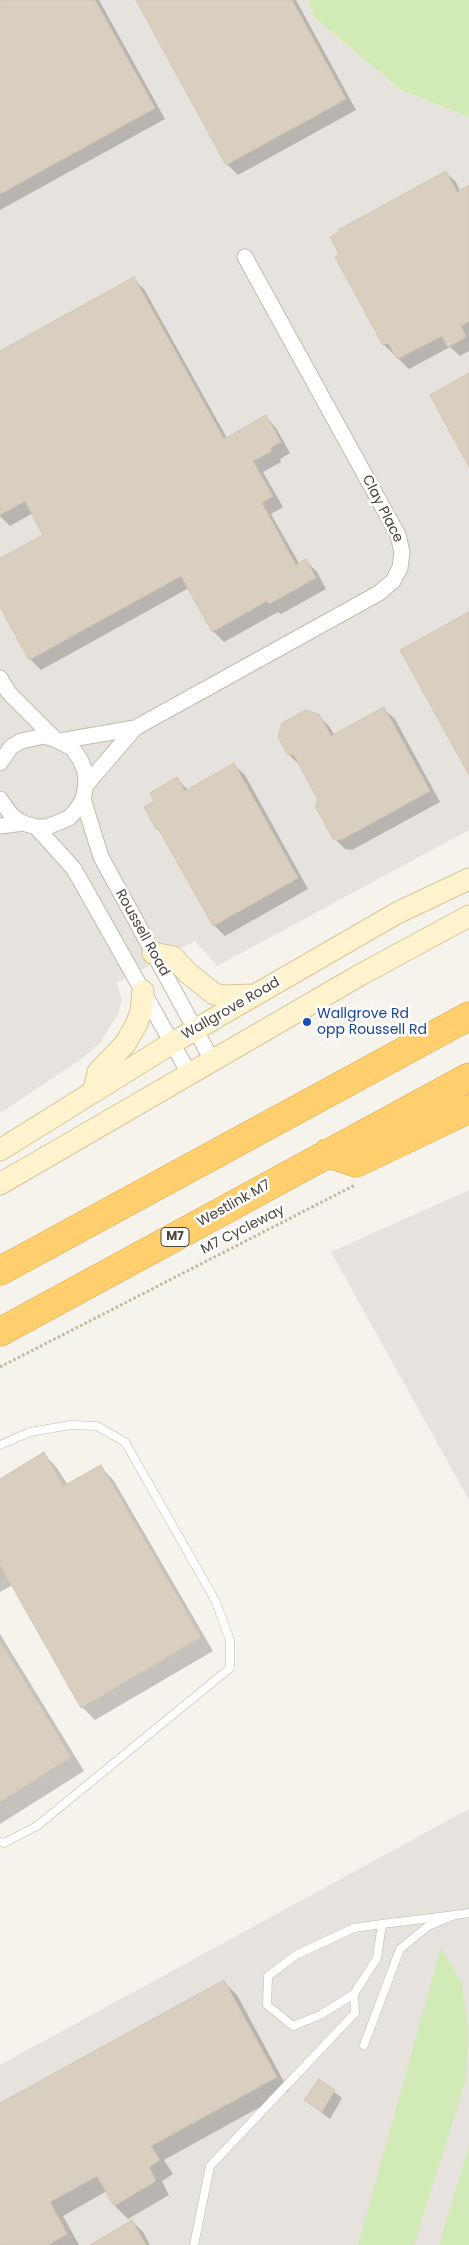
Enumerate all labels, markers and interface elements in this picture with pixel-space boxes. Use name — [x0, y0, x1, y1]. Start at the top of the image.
street label: Clay Place — [358, 472, 406, 546]
street label: Roussell Road — [111, 887, 173, 979]
street label: Wallgrove Road — [179, 974, 283, 1044]
place label: Wallgrove Rd opp Roussell Rd — [317, 1006, 427, 1038]
marker: Wallgrove Rd opp Roussell Rd — [301, 1016, 313, 1028]
street label: Westlink M7 — [194, 1177, 274, 1231]
street label: M7 Cycleway — [198, 1202, 288, 1258]
road number: M7 — [161, 1228, 189, 1246]

